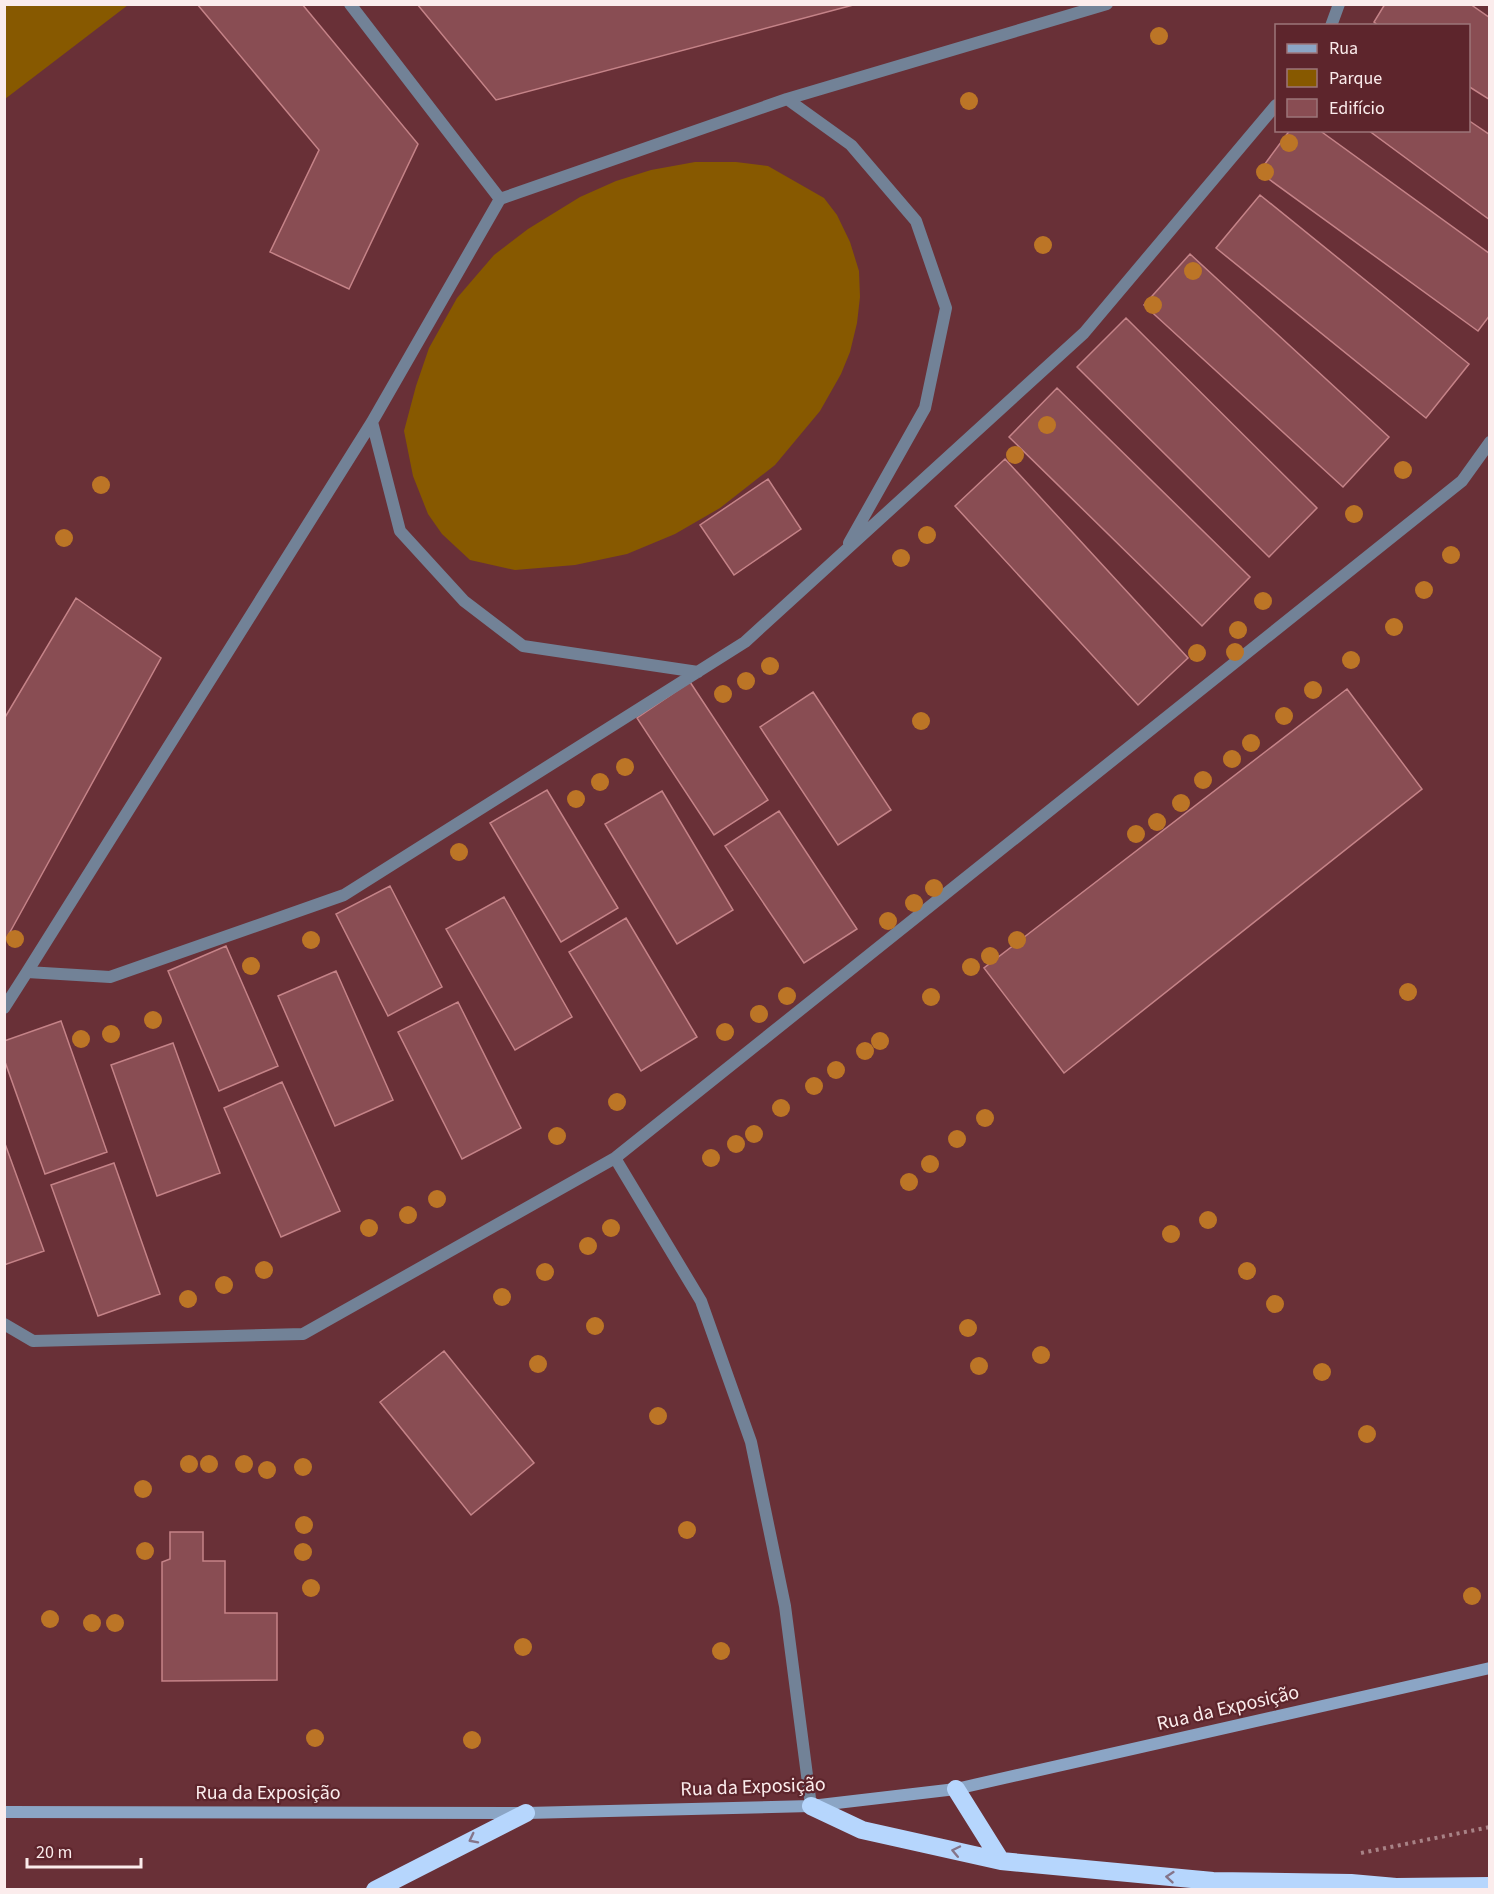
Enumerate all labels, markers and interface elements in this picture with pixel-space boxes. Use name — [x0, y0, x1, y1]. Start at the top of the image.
legend — [1275, 24, 1470, 132]
text: Rua — [1329, 36, 1358, 61]
text: Parque — [1329, 66, 1382, 91]
text: Edifício — [1329, 96, 1385, 121]
street label: Rua da Exposição — [1154, 1678, 1302, 1738]
street label: Rua da Exposição — [680, 1770, 826, 1804]
street label: Rua da Exposição — [195, 1779, 341, 1807]
scale bar — [27, 1831, 141, 1869]
one-way arrow — [469, 1832, 480, 1843]
text: 20 m — [36, 1840, 72, 1865]
one-way arrow — [951, 1845, 961, 1858]
one-way arrow — [1165, 1871, 1174, 1884]

